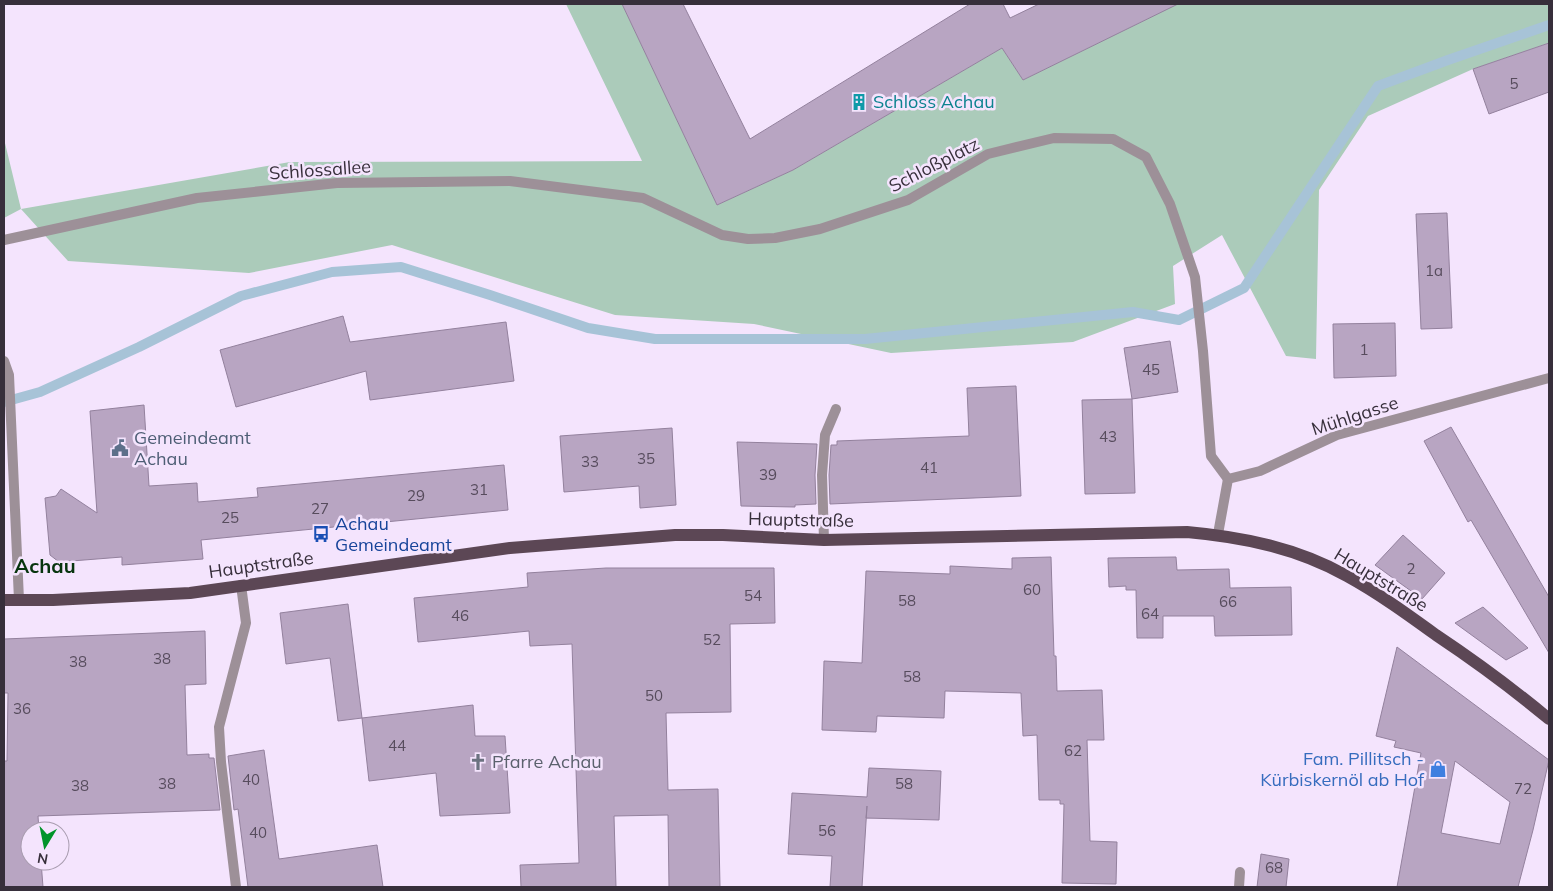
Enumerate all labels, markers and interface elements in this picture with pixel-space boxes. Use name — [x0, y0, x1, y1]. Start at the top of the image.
house number: 5 — [1509, 74, 1519, 93]
place label: Schloss Achau — [873, 90, 995, 113]
building icon: Schloss Achau — [849, 92, 869, 112]
street label: Schloßplatz — [885, 132, 983, 197]
street label: Schlossallee — [268, 154, 372, 185]
house number: 1a — [1425, 261, 1443, 280]
house number: 1 — [1359, 340, 1369, 359]
house number: 45 — [1142, 360, 1160, 379]
street label: Mühlgasse — [1309, 391, 1401, 440]
place label: Gemeindeamt Achau — [134, 426, 251, 470]
house number: 43 — [1099, 427, 1117, 446]
public building icon: Gemeindeamt Achau — [110, 438, 130, 458]
house number: 35 — [637, 449, 655, 468]
house number: 33 — [581, 452, 599, 471]
house number: 41 — [920, 458, 938, 477]
house number: 39 — [759, 465, 777, 484]
house number: 31 — [470, 480, 488, 499]
house number: 29 — [407, 486, 425, 505]
house number: 27 — [311, 499, 329, 518]
street label: Hauptstraße — [748, 507, 854, 532]
house number: 25 — [221, 508, 239, 527]
place label: Achau Gemeindeamt — [335, 512, 452, 556]
bus stop icon: Achau Gemeindeamt — [311, 524, 331, 544]
street label: Hauptstraße — [1330, 543, 1432, 617]
street label: Hauptstraße — [207, 546, 315, 583]
district label: Achau — [14, 553, 76, 578]
house number: 2 — [1406, 559, 1416, 578]
house number: 60 — [1023, 580, 1041, 599]
house number: 54 — [744, 586, 762, 605]
house number: 58 — [898, 591, 916, 610]
house number: 66 — [1219, 592, 1237, 611]
house number: 64 — [1141, 604, 1159, 623]
house number: 46 — [451, 606, 469, 625]
house number: 52 — [703, 630, 721, 649]
house number: 38 — [153, 649, 171, 668]
house number: 38 — [69, 652, 87, 671]
house number: 58 — [903, 667, 921, 686]
house number: 50 — [645, 686, 663, 705]
house number: 36 — [13, 699, 31, 718]
house number: 44 — [388, 736, 406, 755]
house number: 62 — [1064, 741, 1082, 760]
place label: Fam. Pillitsch - Kürbiskernöl ab Hof — [1260, 747, 1425, 791]
place label: Pfarre Achau — [492, 750, 602, 773]
church icon: Pfarre Achau — [468, 752, 488, 772]
shop icon: Fam. Pillitsch - Kürbiskernöl ab Hof — [1428, 759, 1448, 779]
house number: 40 — [242, 770, 260, 789]
house number: 38 — [158, 774, 176, 793]
house number: 58 — [895, 774, 913, 793]
house number: 38 — [71, 776, 89, 795]
house number: 72 — [1514, 779, 1532, 798]
north arrow — [20, 821, 70, 871]
house number: 56 — [818, 821, 836, 840]
house number: 40 — [249, 823, 267, 842]
text: N — [36, 849, 50, 869]
house number: 68 — [1265, 858, 1283, 877]

